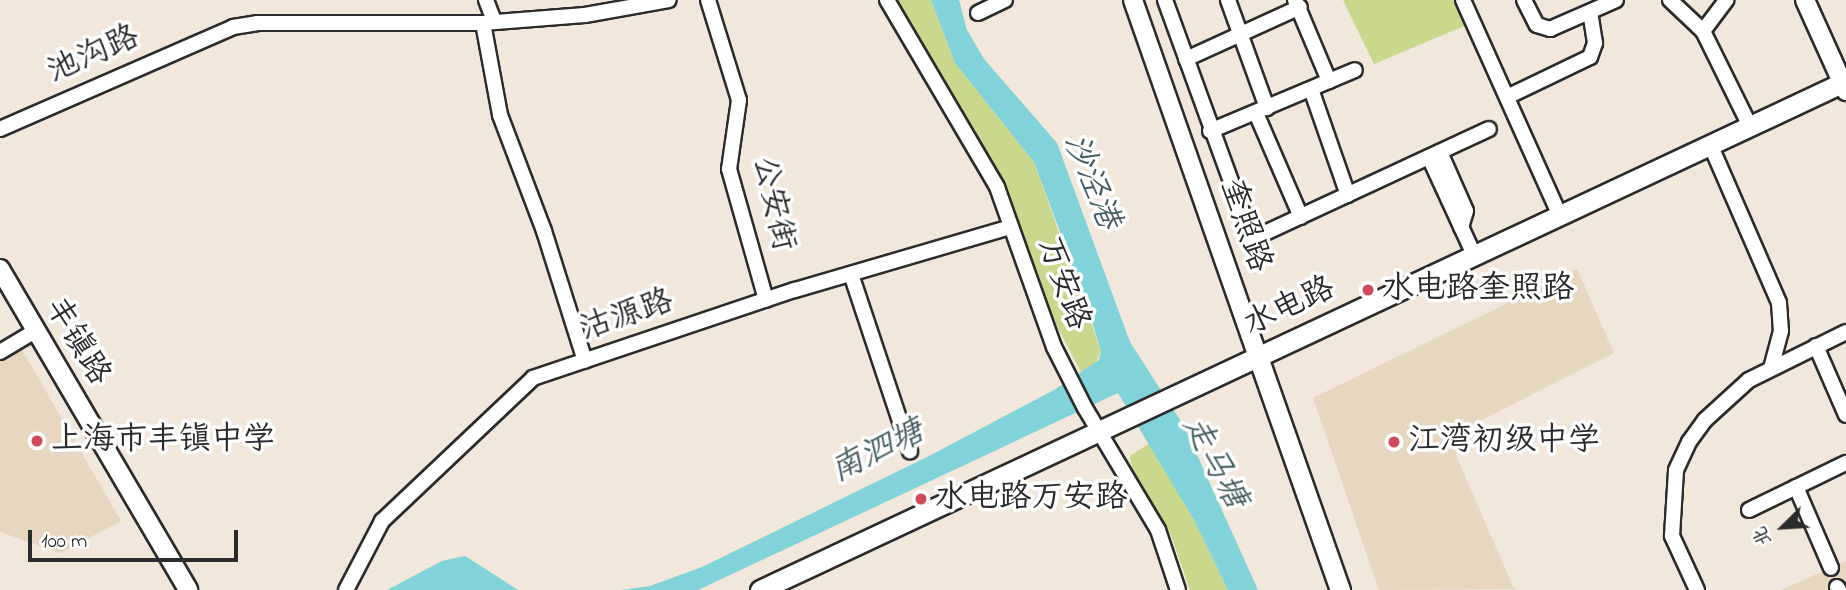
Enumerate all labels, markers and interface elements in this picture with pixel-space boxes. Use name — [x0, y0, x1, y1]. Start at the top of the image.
street label: 池沟路 — [42, 19, 146, 93]
water label: 沙泾港 — [1053, 129, 1127, 235]
street label: 公安街 — [742, 153, 802, 255]
street label: 奎照路 — [1210, 174, 1278, 278]
street label: 万安路 — [1028, 232, 1096, 336]
street label: 水电路 — [1238, 270, 1342, 346]
place label: 水电路奎照路 — [1382, 271, 1574, 309]
marker: 水电路奎照路 — [1360, 282, 1376, 298]
street label: 沽源路 — [575, 283, 679, 351]
street label: 丰镇路 — [35, 291, 117, 393]
water label: 走马塘 — [1172, 410, 1254, 516]
water label: 南泗塘 — [825, 414, 931, 492]
place label: 上海市丰镇中学 — [51, 422, 275, 460]
place label: 江湾初级中学 — [1408, 423, 1600, 461]
marker: 上海市丰镇中学 — [29, 433, 45, 449]
marker: 江湾初级中学 — [1386, 434, 1402, 450]
place label: 水电路万安路 — [935, 480, 1127, 518]
marker: 水电路万安路 — [913, 491, 929, 507]
north arrow — [1748, 492, 1818, 562]
scale bar — [32, 516, 242, 560]
text: 北 — [1747, 522, 1780, 550]
text: 100 m — [41, 527, 87, 557]

